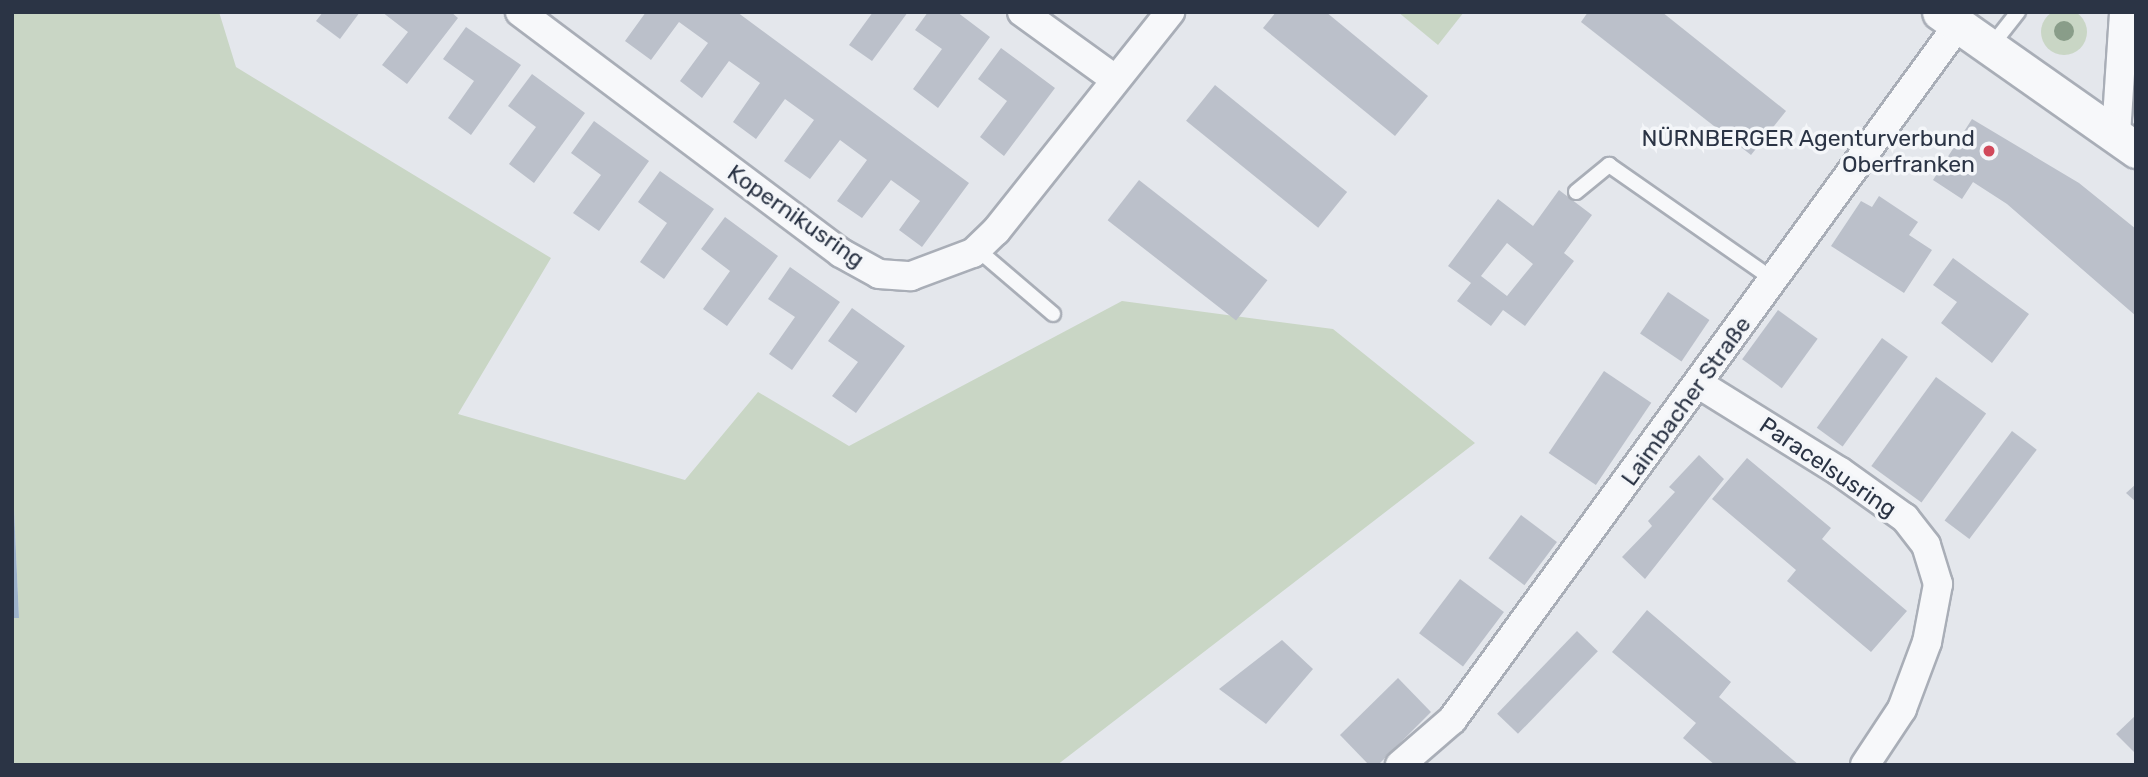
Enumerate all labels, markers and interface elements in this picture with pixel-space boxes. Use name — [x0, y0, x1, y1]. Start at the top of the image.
place label: NÜRNBERGER Agenturverbund Oberfranken — [1641, 124, 1975, 178]
marker: NÜRNBERGER Agenturverbund Oberfranken — [1981, 143, 1997, 159]
street label: Kopernikusring — [722, 159, 870, 273]
street label: Laimbacher Straße — [1615, 311, 1757, 491]
street label: Paracelsusring — [1754, 411, 1902, 523]

